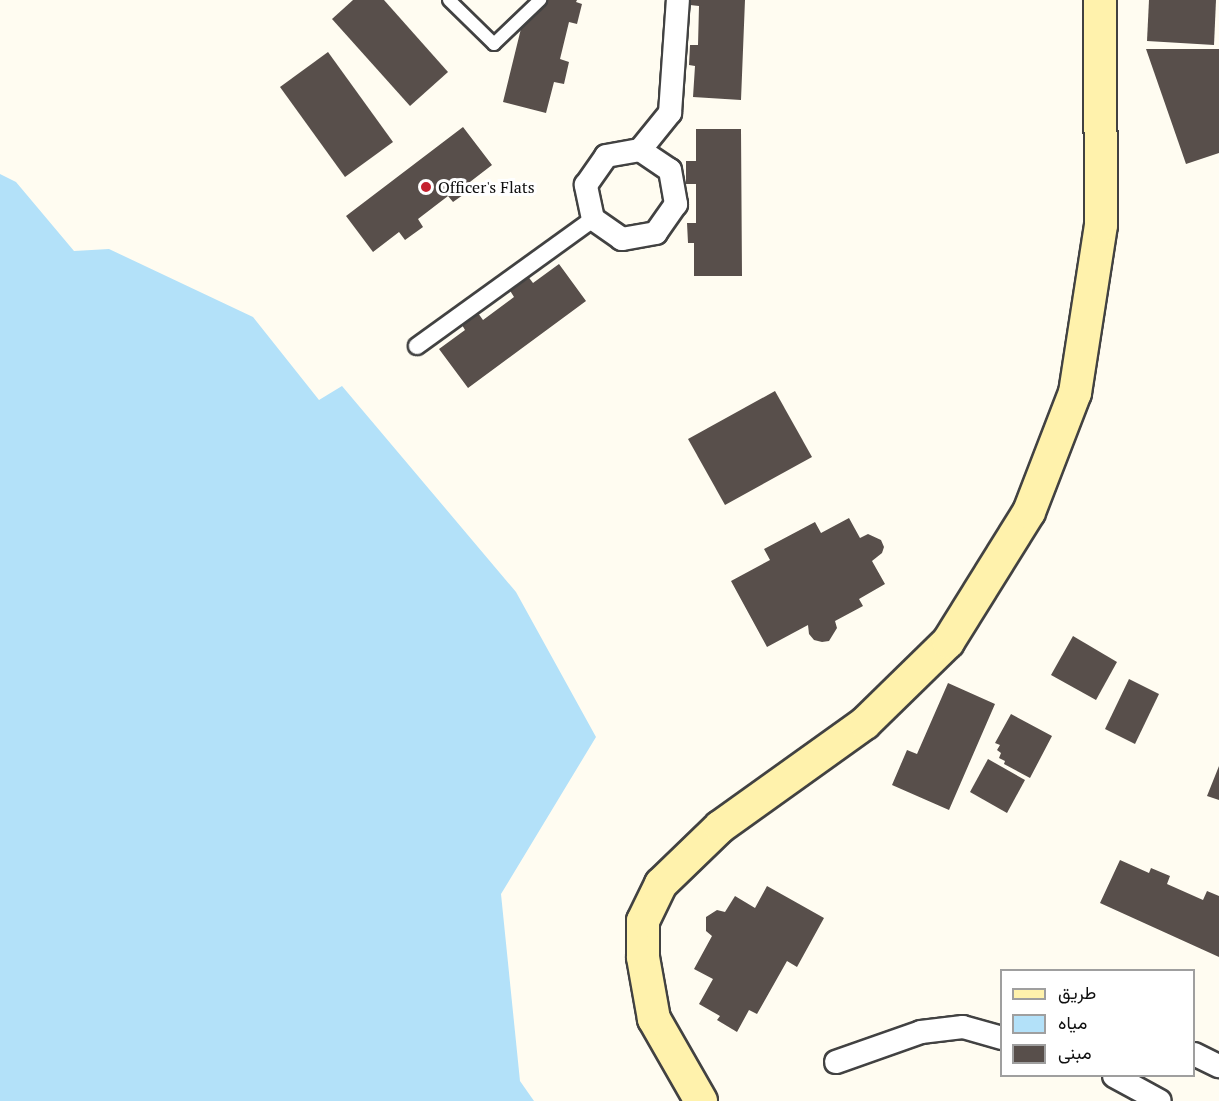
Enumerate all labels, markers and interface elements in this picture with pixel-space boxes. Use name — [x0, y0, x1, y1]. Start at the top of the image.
place label: Officer's Flats — [438, 177, 535, 197]
marker: Officer's Flats — [419, 180, 433, 194]
legend — [1000, 969, 1195, 1077]
text: طريق — [1058, 980, 1096, 1004]
text: مياه — [1058, 1010, 1087, 1034]
text: مبنى — [1058, 1040, 1092, 1064]

